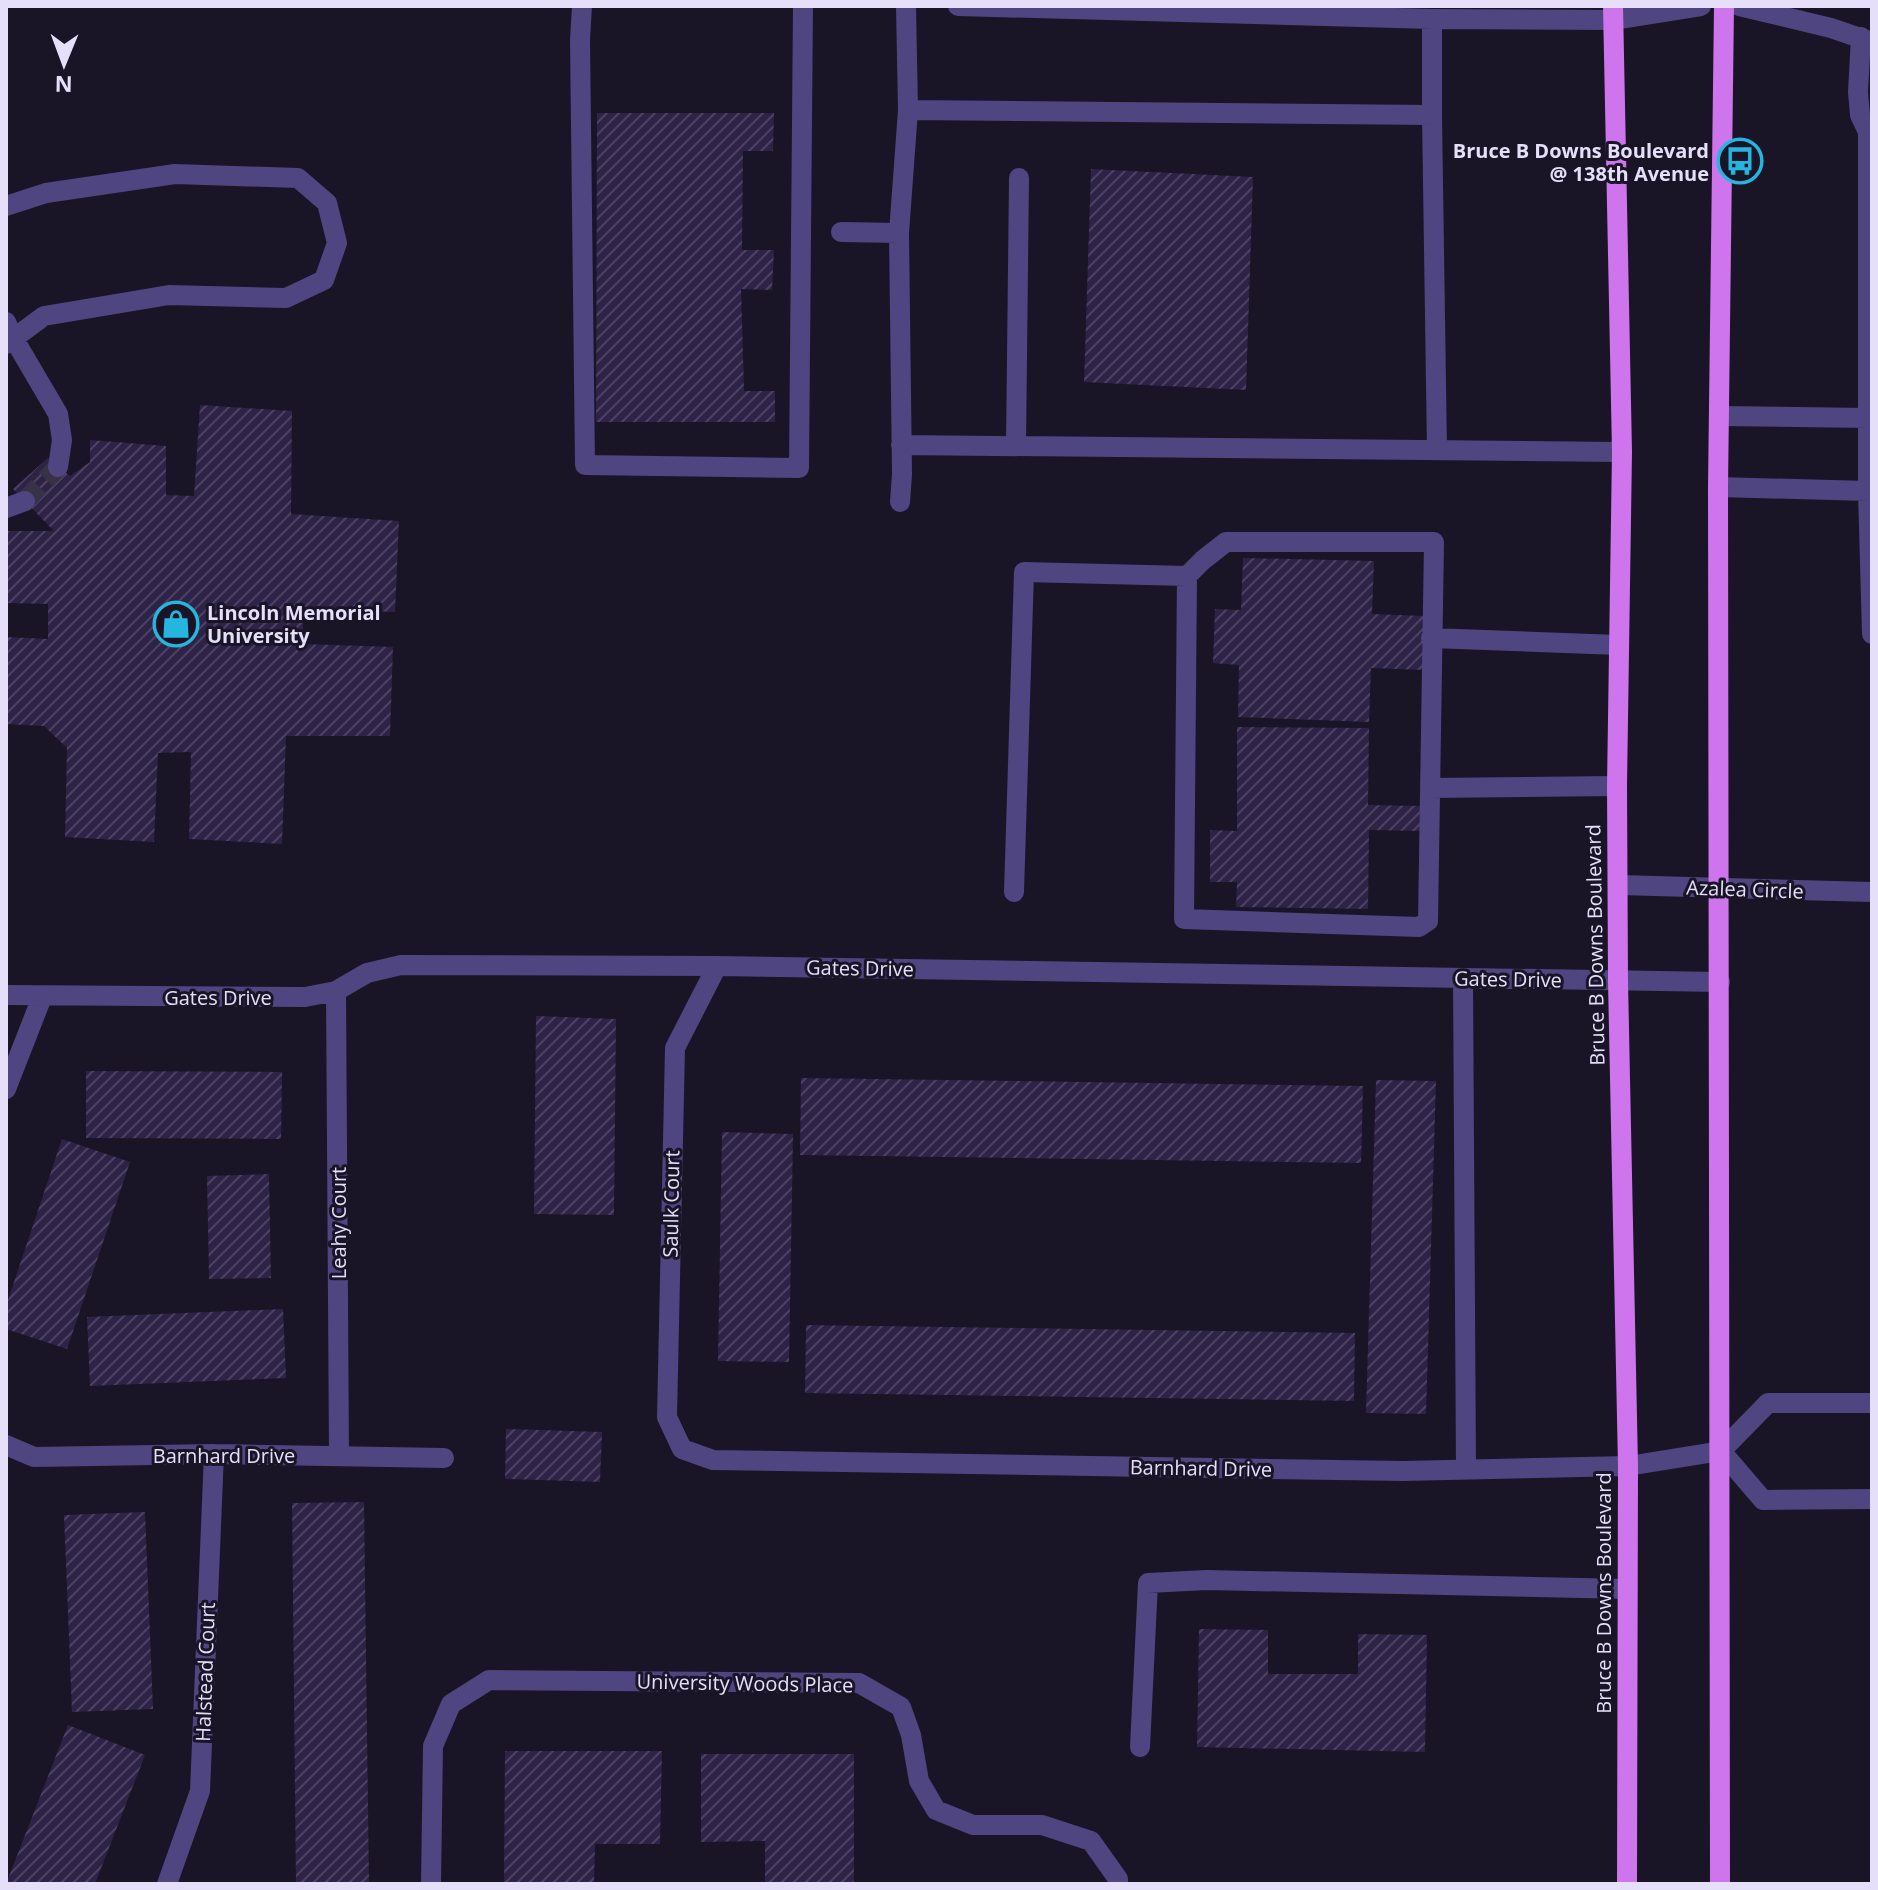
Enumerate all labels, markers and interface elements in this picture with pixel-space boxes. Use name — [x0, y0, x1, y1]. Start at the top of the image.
north arrow — [24, 24, 104, 104]
text: N — [54, 70, 73, 100]
place label: Bruce B Downs Boulevard @ 138th Avenue — [1453, 137, 1709, 187]
bus stop icon: Bruce B Downs Boulevard @ 138th Avenue — [1716, 137, 1764, 185]
place label: Lincoln Memorial University — [207, 599, 381, 649]
shop icon: Lincoln Memorial University — [152, 600, 200, 648]
street label: Bruce B Downs Boulevard — [1579, 824, 1611, 1066]
street label: Azalea Circle — [1686, 873, 1804, 905]
street label: Gates Drive — [806, 954, 914, 982]
street label: Gates Drive — [1454, 965, 1562, 993]
street label: Gates Drive — [164, 984, 272, 1011]
street label: Saulk Court — [657, 1150, 685, 1258]
street label: Leahy Court — [325, 1167, 352, 1279]
street label: Barnhard Drive — [153, 1442, 295, 1469]
street label: Barnhard Drive — [1130, 1453, 1272, 1483]
street label: Bruce B Downs Boulevard — [1590, 1472, 1617, 1714]
street label: Halstead Court — [189, 1602, 221, 1742]
street label: University Woods Place — [636, 1668, 854, 1698]

